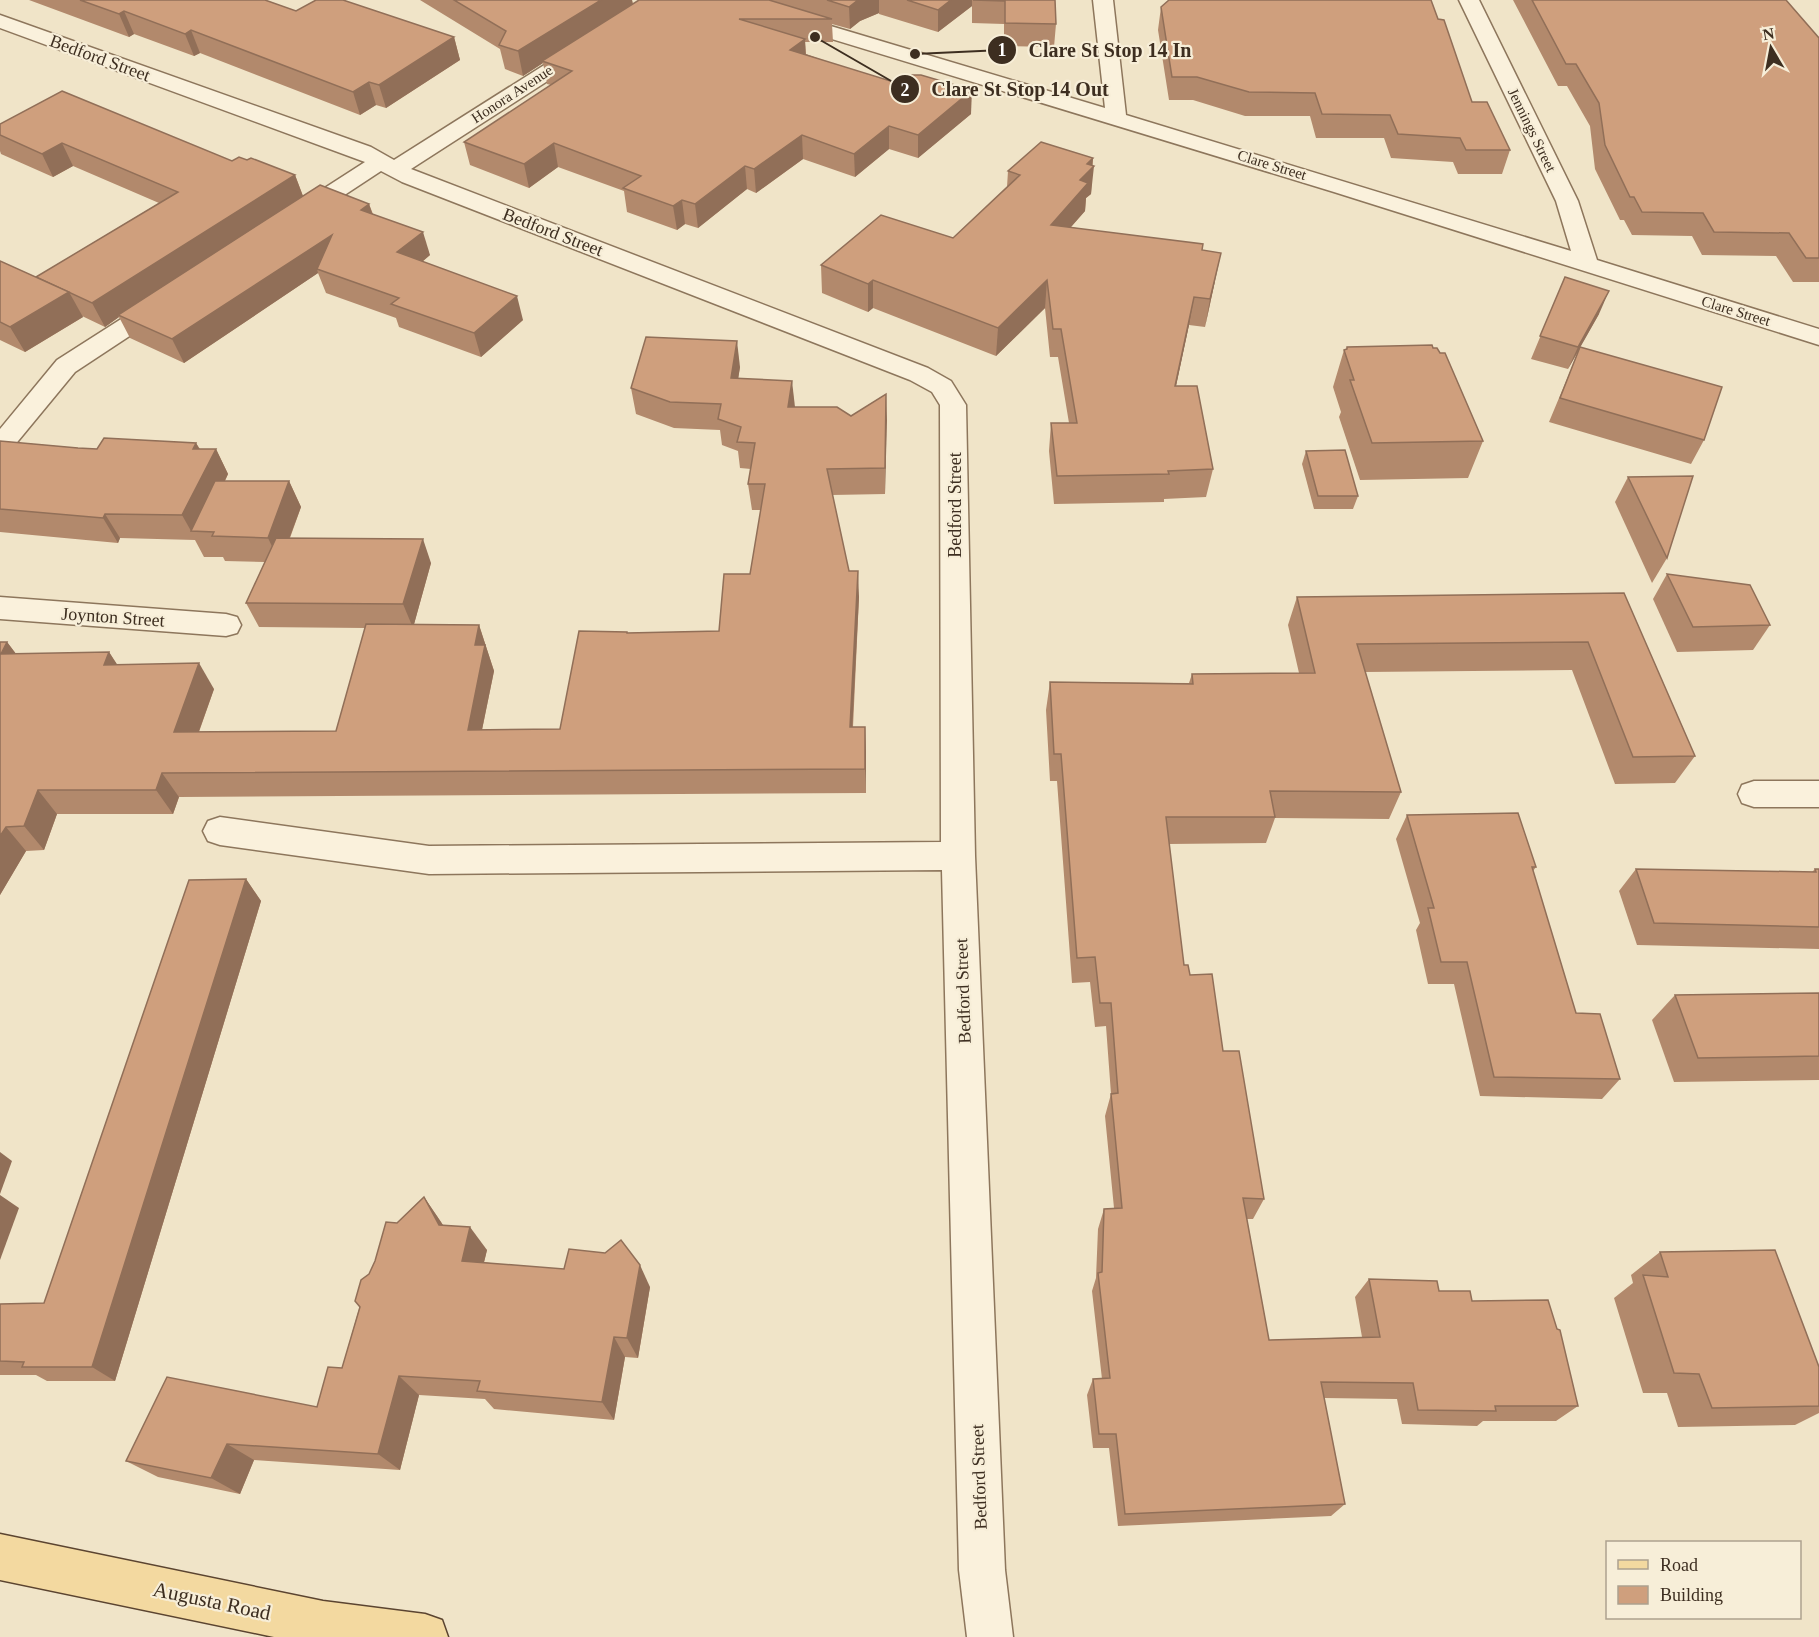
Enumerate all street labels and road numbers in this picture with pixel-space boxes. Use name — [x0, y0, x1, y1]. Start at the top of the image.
street label: Bedford Street — [47, 31, 153, 85]
street label: Honora Avenue — [468, 62, 556, 126]
street label: Jennings Street — [1505, 85, 1560, 175]
street label: Clare Street — [1236, 147, 1309, 183]
street label: Bedford Street — [500, 204, 606, 260]
street label: Clare Street — [1700, 293, 1773, 329]
street label: Bedford Street — [945, 452, 965, 558]
street label: Joynton Street — [61, 603, 165, 631]
street label: Bedford Street — [951, 938, 975, 1044]
street label: Bedford Street — [967, 1424, 991, 1530]
street label: Augusta Road — [151, 1577, 273, 1625]

